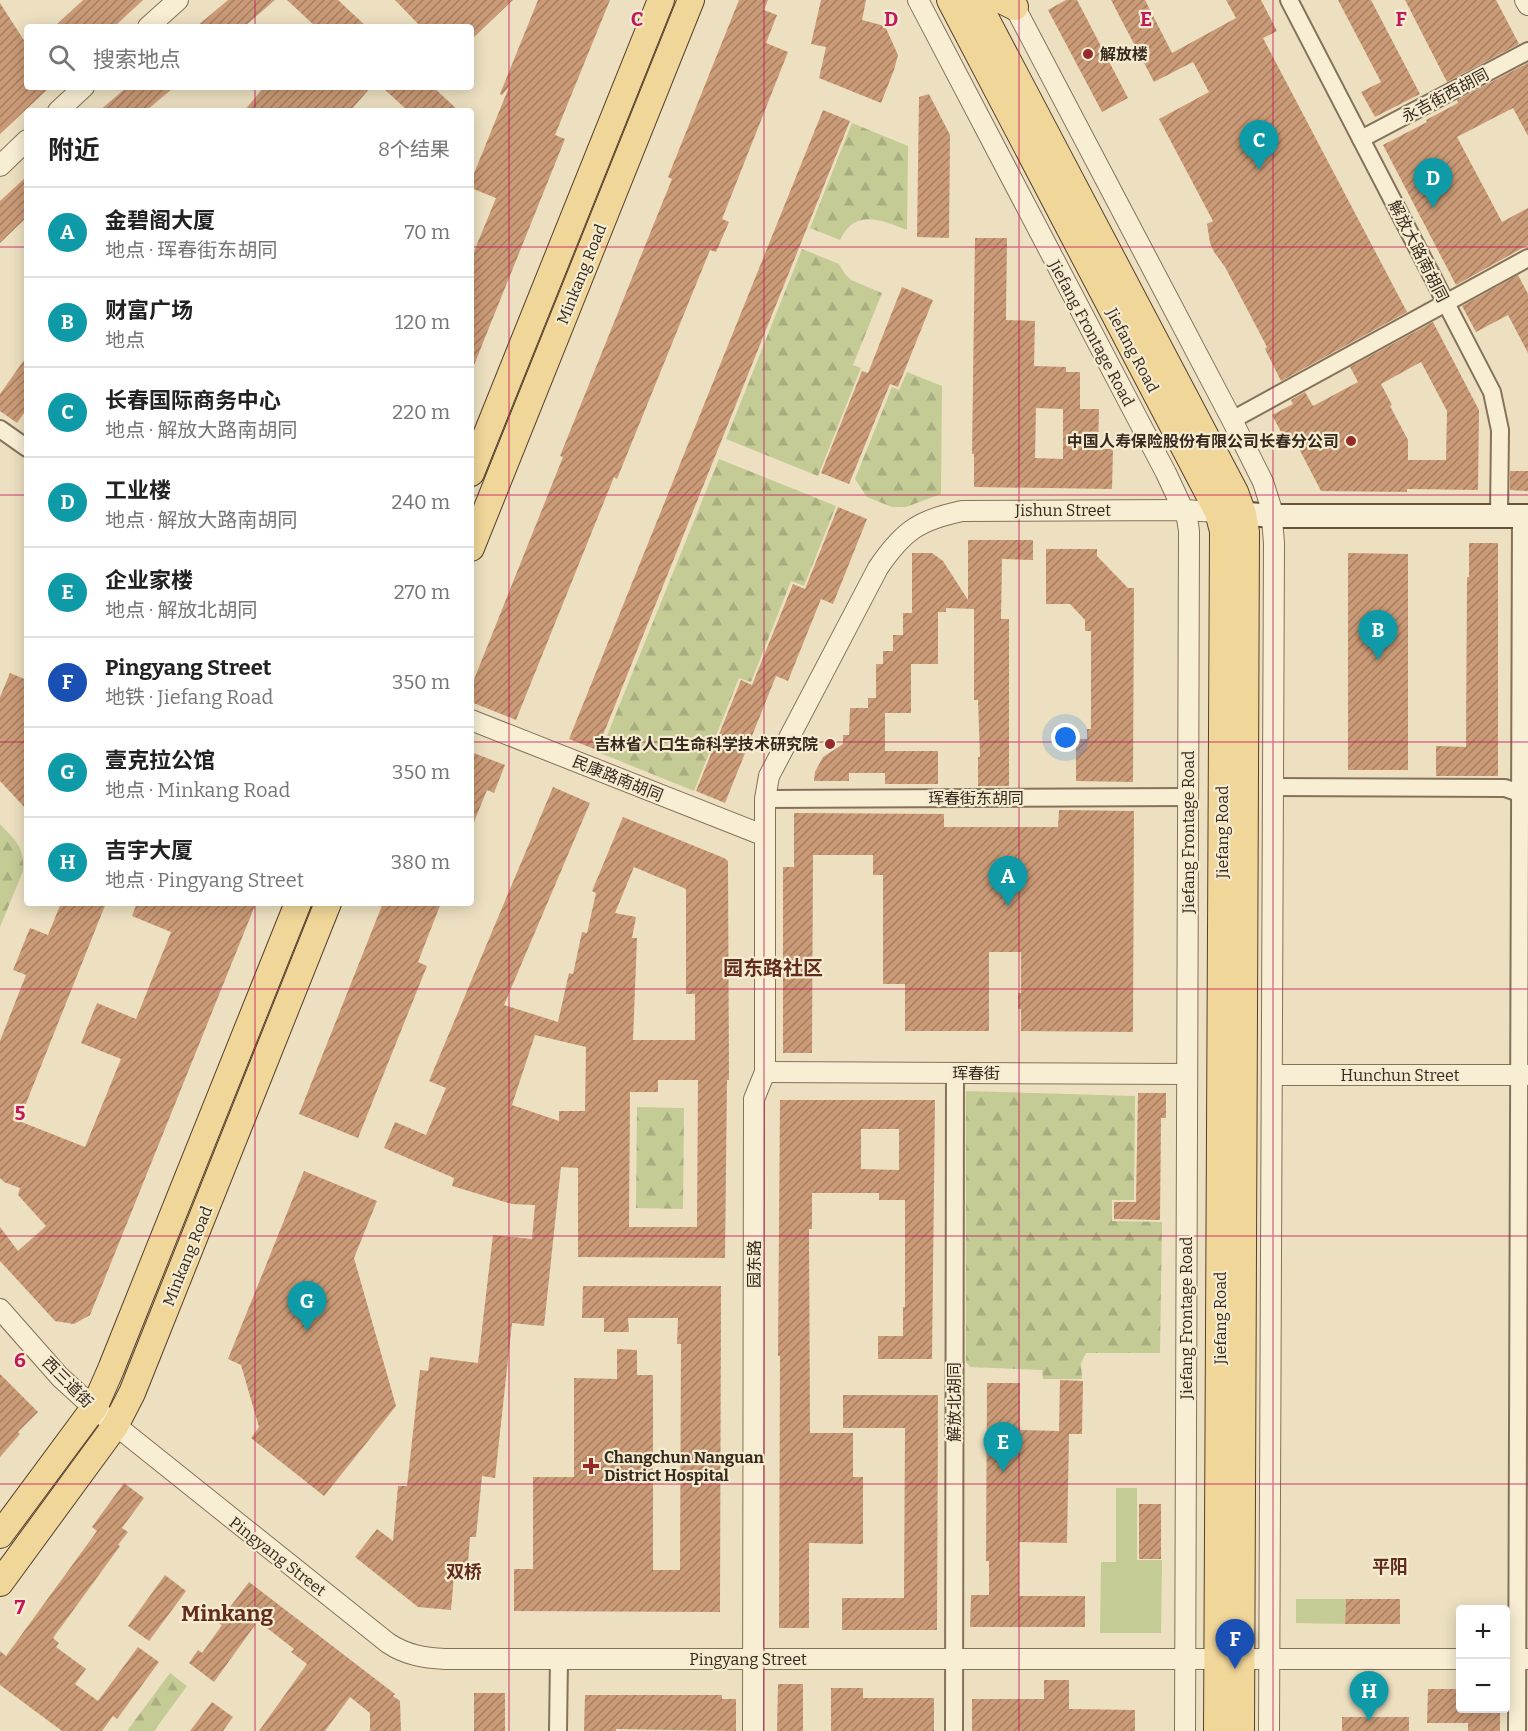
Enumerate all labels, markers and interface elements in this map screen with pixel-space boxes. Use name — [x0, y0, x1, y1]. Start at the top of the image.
text: C — [631, 7, 643, 31]
text: D — [884, 7, 898, 31]
text: E — [1140, 7, 1152, 31]
text: F — [1395, 7, 1407, 31]
search box — [24, 24, 474, 90]
icon: search — [45, 41, 78, 74]
place label: 解放楼 — [1100, 45, 1148, 64]
text: 搜索地点 — [93, 46, 181, 73]
marker: 解放楼 — [1081, 47, 1095, 61]
street label: 永吉街西胡同 — [1398, 65, 1492, 126]
pin: C — [1240, 120, 1278, 170]
text: 附近 — [48, 135, 100, 166]
text: 8个结果 — [378, 137, 450, 161]
pin: D — [1414, 158, 1452, 208]
street label: 解放大路南胡同 — [1385, 197, 1452, 305]
text: 金碧阁大厦 — [105, 207, 215, 234]
text: A — [60, 220, 75, 244]
text: 70 m — [404, 220, 450, 244]
street label: Minkang Road — [553, 221, 610, 327]
text: 地点 · 珲春街东胡同 — [105, 238, 277, 262]
street label: Jiefang Frontage Road — [1044, 256, 1138, 410]
text: 财富广场 — [105, 297, 193, 324]
street label: Jiefang Road — [1102, 304, 1163, 396]
text: B — [61, 310, 74, 334]
text: 120 m — [395, 310, 450, 334]
text: 地点 — [105, 328, 145, 352]
text: 长春国际商务中心 — [105, 387, 281, 414]
text: C — [61, 400, 74, 424]
text: 220 m — [392, 400, 450, 424]
text: 地点 · 解放大路南胡同 — [105, 418, 297, 442]
place label: 中国人寿保险股份有限公司长春分公司 — [1067, 432, 1339, 451]
marker: 中国人寿保险股份有限公司长春分公司 — [1344, 434, 1358, 448]
text: 工业楼 — [105, 477, 171, 504]
text: D — [60, 490, 75, 514]
text: 240 m — [392, 490, 450, 514]
street label: Jishun Street — [1014, 501, 1111, 520]
text: 地点 · 解放大路南胡同 — [105, 508, 297, 532]
text: 企业家楼 — [105, 567, 193, 594]
text: E — [61, 580, 74, 604]
text: 270 m — [394, 580, 450, 604]
text: 地点 · 解放北胡同 — [105, 598, 257, 622]
pin: B — [1358, 610, 1398, 660]
text: Pingyang Street — [105, 654, 271, 681]
text: F — [62, 670, 73, 694]
text: 350 m — [392, 670, 450, 694]
text: 地铁 · Jiefang Road — [105, 685, 273, 709]
your location — [1051, 723, 1080, 752]
place label: 吉林省人口生命科学技术研究院 — [594, 735, 818, 754]
marker: 吉林省人口生命科学技术研究院 — [823, 737, 837, 751]
text: 壹克拉公馆 — [105, 747, 215, 774]
street label: Jiefang Frontage Road — [1179, 750, 1198, 914]
street label: 民康路南胡同 — [570, 752, 666, 805]
text: G — [60, 760, 75, 784]
text: 350 m — [392, 760, 450, 784]
text: 地点 · Minkang Road — [105, 778, 290, 802]
street label: Jiefang Road — [1213, 785, 1232, 879]
street label: 珲春街东胡同 — [928, 789, 1024, 808]
text: 吉宇大厦 — [105, 837, 193, 864]
text: H — [60, 850, 75, 874]
text: 380 m — [391, 850, 450, 874]
pin: A — [988, 856, 1028, 906]
text: 地点 · Pingyang Street — [105, 868, 304, 892]
district label: 园东路社区 — [723, 956, 823, 980]
street label: 珲春街 — [952, 1064, 1000, 1083]
street label: Hunchun Street — [1340, 1066, 1460, 1085]
text: 5 — [15, 1101, 26, 1125]
street label: Minkang Road — [159, 1203, 216, 1309]
street label: Jiefang Frontage Road — [1177, 1236, 1196, 1400]
street label: 园东路 — [745, 1240, 764, 1288]
street label: Jiefang Road — [1211, 1271, 1230, 1365]
pin: G — [288, 1282, 326, 1331]
text: 6 — [14, 1348, 26, 1372]
street label: 西三道街 — [38, 1353, 97, 1412]
street label: 解放北胡同 — [945, 1362, 964, 1442]
pin: E — [984, 1422, 1022, 1472]
place label: Changchun Nanguan District Hospital — [604, 1448, 764, 1485]
marker: Changchun Nanguan District Hospital — [582, 1457, 600, 1475]
street label: Pingyang Street — [226, 1513, 330, 1600]
district label: 平阳 — [1372, 1556, 1408, 1578]
district label: 双桥 — [446, 1561, 482, 1583]
text: 7 — [15, 1595, 26, 1619]
district label: Minkang — [181, 1600, 273, 1627]
map controls — [1456, 1605, 1510, 1713]
button: + — [1456, 1605, 1510, 1659]
pin: F — [1216, 1620, 1254, 1669]
street label: Pingyang Street — [689, 1650, 807, 1669]
button: − — [1456, 1659, 1510, 1713]
pin: H — [1350, 1672, 1388, 1721]

